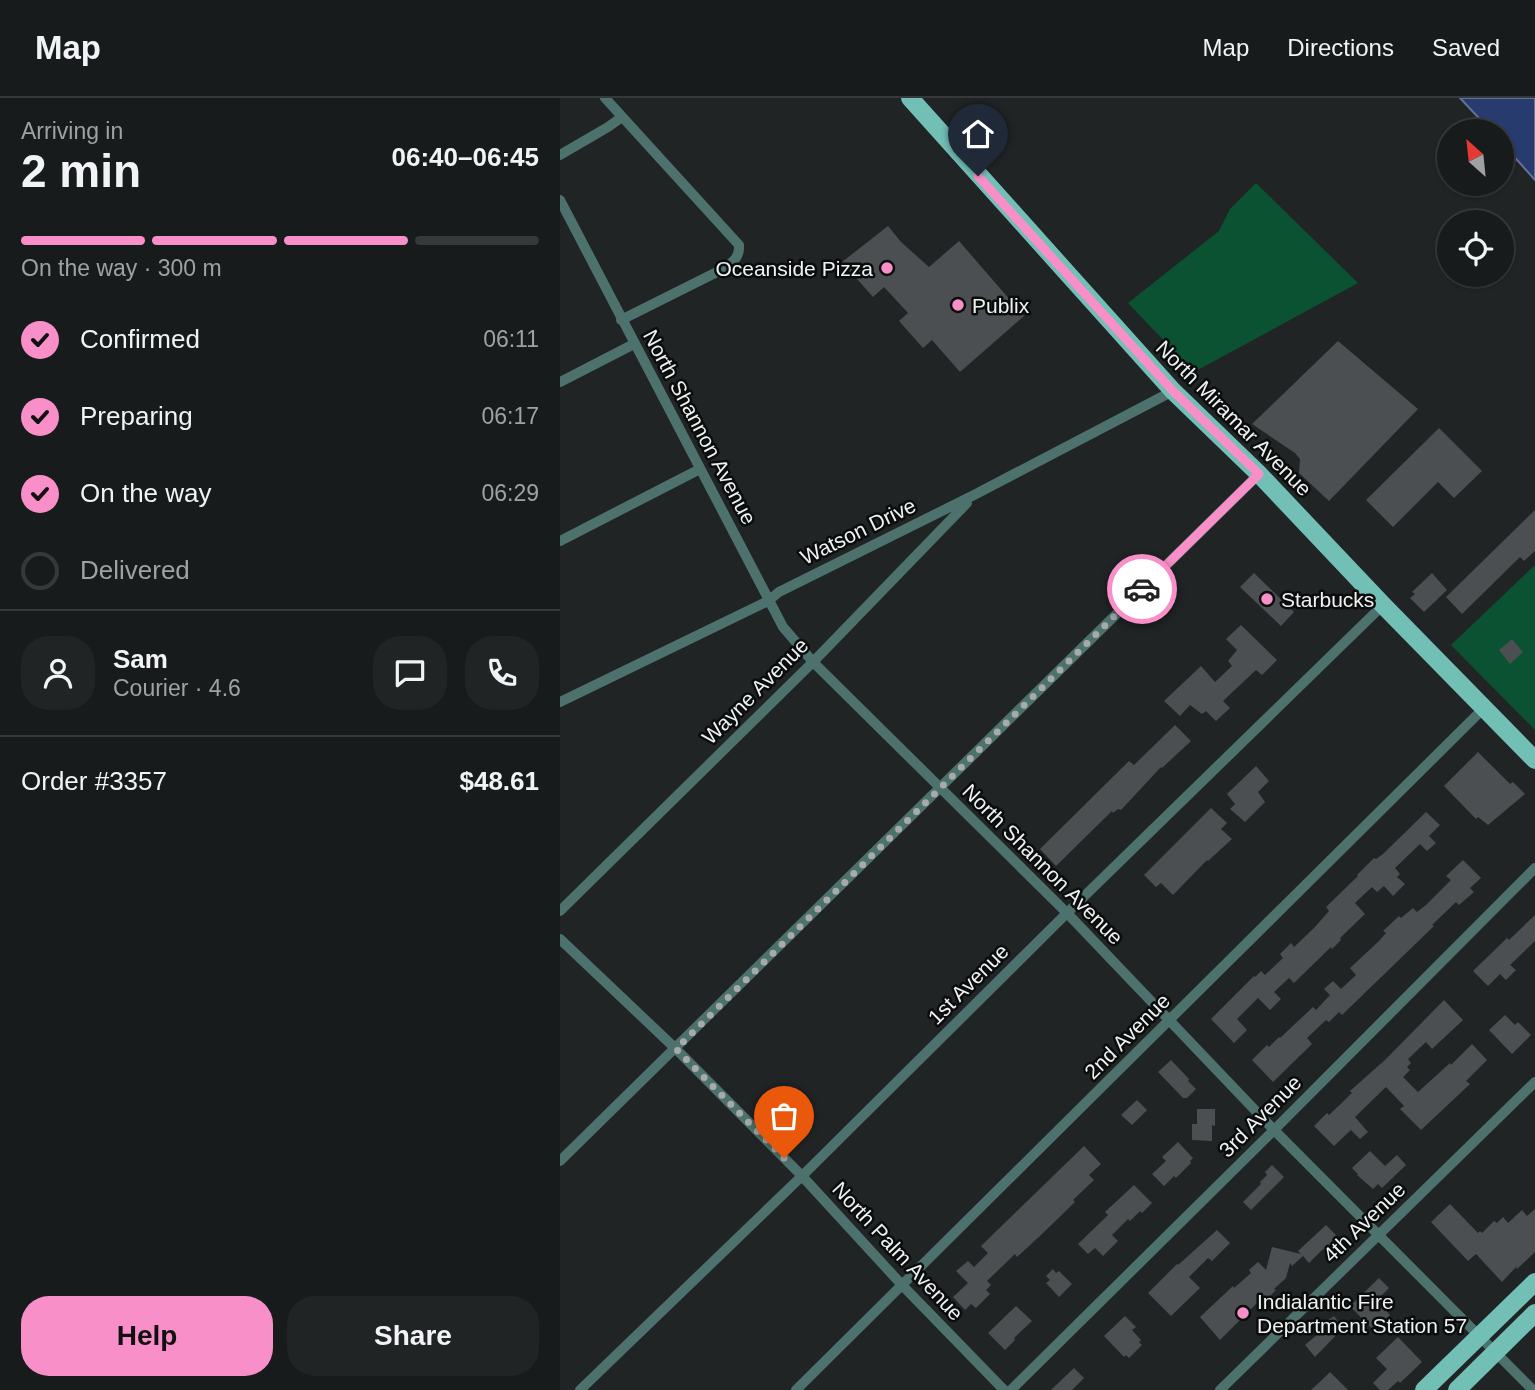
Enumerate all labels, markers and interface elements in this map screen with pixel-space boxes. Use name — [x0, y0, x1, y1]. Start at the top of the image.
text: Map — [35, 29, 101, 66]
text: Map — [1203, 34, 1249, 61]
text: Directions — [1287, 34, 1394, 61]
text: Saved — [1432, 34, 1500, 61]
pin — [948, 104, 1008, 176]
icon: home — [959, 115, 997, 153]
text: Arriving in — [21, 118, 123, 144]
north arrow — [1437, 119, 1514, 196]
map controls — [1437, 119, 1514, 287]
text: 06:40–06:45 — [392, 142, 539, 172]
text: 2 min — [21, 145, 141, 197]
button: locate — [1437, 210, 1514, 287]
text: On the way · 300 m — [21, 255, 222, 281]
place label: Oceanside Pizza — [715, 257, 873, 280]
marker: Oceanside Pizza — [879, 260, 895, 276]
place label: Publix — [972, 294, 1030, 317]
marker: Publix — [950, 297, 966, 313]
icon: check — [21, 321, 59, 359]
text: Confirmed — [80, 324, 200, 354]
text: 06:11 — [483, 326, 539, 352]
street label: North Shannon Avenue — [639, 326, 761, 528]
street label: North Miramar Avenue — [1152, 336, 1316, 500]
icon: check — [21, 398, 59, 436]
text: Preparing — [80, 401, 193, 431]
text: 06:17 — [481, 403, 539, 429]
icon: check — [21, 475, 59, 513]
text: On the way — [80, 478, 212, 508]
text: 06:29 — [481, 480, 539, 506]
street label: Watson Drive — [797, 493, 919, 569]
courier — [1107, 554, 1177, 624]
text: Delivered — [80, 555, 190, 585]
icon: car — [1123, 570, 1161, 608]
place label: Starbucks — [1281, 588, 1374, 611]
marker: Starbucks — [1259, 591, 1275, 607]
street label: Wayne Avenue — [697, 633, 813, 749]
button: person — [21, 636, 95, 710]
button: chat — [373, 636, 447, 710]
button: phone — [465, 636, 539, 710]
text: Sam — [113, 644, 168, 674]
text: Courier · 4.6 — [113, 675, 241, 701]
text: Order #3357 — [21, 766, 167, 796]
text: $48.61 — [459, 766, 539, 796]
street label: North Shannon Avenue — [958, 779, 1128, 949]
street label: 1st Avenue — [923, 939, 1013, 1029]
street label: 2nd Avenue — [1080, 989, 1174, 1083]
street label: 3rd Avenue — [1214, 1070, 1306, 1162]
pin — [754, 1086, 814, 1158]
icon: bag — [765, 1097, 803, 1135]
street label: North Palm Avenue — [828, 1177, 968, 1325]
street label: 4th Avenue — [1318, 1177, 1410, 1267]
place label: Indialantic Fire Department Station 57 — [1257, 1290, 1467, 1337]
button: Help — [21, 1296, 273, 1376]
button: Share — [287, 1296, 539, 1376]
marker: Indialantic Fire Department Station 57 — [1235, 1305, 1251, 1321]

